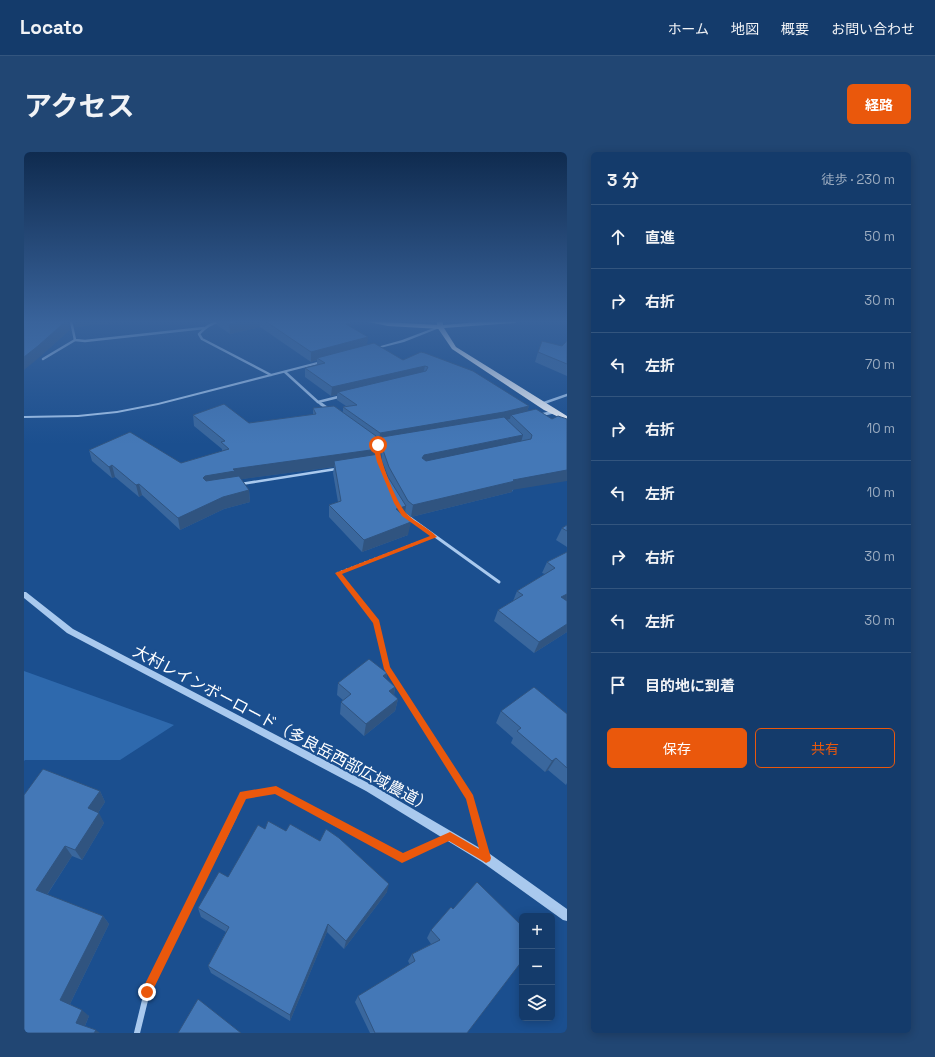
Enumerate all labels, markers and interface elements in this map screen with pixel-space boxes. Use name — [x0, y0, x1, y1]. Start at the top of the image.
text: Locato — [20, 15, 83, 40]
text: ホーム — [667, 20, 709, 38]
text: 地図 — [731, 20, 759, 38]
text: 概要 — [781, 20, 809, 38]
text: お問い合わせ — [831, 20, 915, 38]
button: 経路 — [847, 84, 911, 124]
text: アクセス — [24, 88, 135, 124]
text: 3 分 — [607, 169, 639, 191]
text: 徒歩 · 230 m — [821, 171, 895, 188]
icon: ahead — [607, 226, 629, 248]
text: 直進 — [645, 228, 675, 247]
text: 50 m — [864, 228, 895, 245]
icon: right — [607, 290, 629, 312]
text: 右折 — [645, 292, 675, 311]
text: 30 m — [864, 292, 895, 309]
icon: left — [607, 354, 629, 376]
text: 左折 — [645, 356, 675, 375]
text: 70 m — [865, 356, 895, 373]
icon: right — [607, 418, 629, 440]
text: 右折 — [645, 420, 675, 439]
text: 10 m — [867, 420, 895, 437]
route start — [369, 436, 387, 454]
icon: left — [607, 482, 629, 504]
text: 左折 — [645, 484, 675, 503]
text: 10 m — [867, 484, 895, 501]
icon: right — [607, 546, 629, 568]
text: 右折 — [645, 548, 675, 567]
text: 30 m — [864, 548, 895, 565]
icon: left — [607, 610, 629, 632]
text: 左折 — [645, 612, 675, 631]
text: 30 m — [864, 612, 895, 629]
street label: 大村レインボーロード（多良岳西部広域農道） — [129, 640, 436, 817]
icon: arrive — [607, 674, 629, 696]
text: 目的地に到着 — [645, 676, 735, 695]
button: 保存 — [607, 728, 747, 768]
button: 共有 — [755, 728, 895, 768]
map controls — [519, 913, 555, 1021]
button: + — [519, 913, 555, 949]
button: − — [519, 949, 555, 985]
route end — [138, 983, 156, 1001]
button: layers — [519, 985, 555, 1021]

